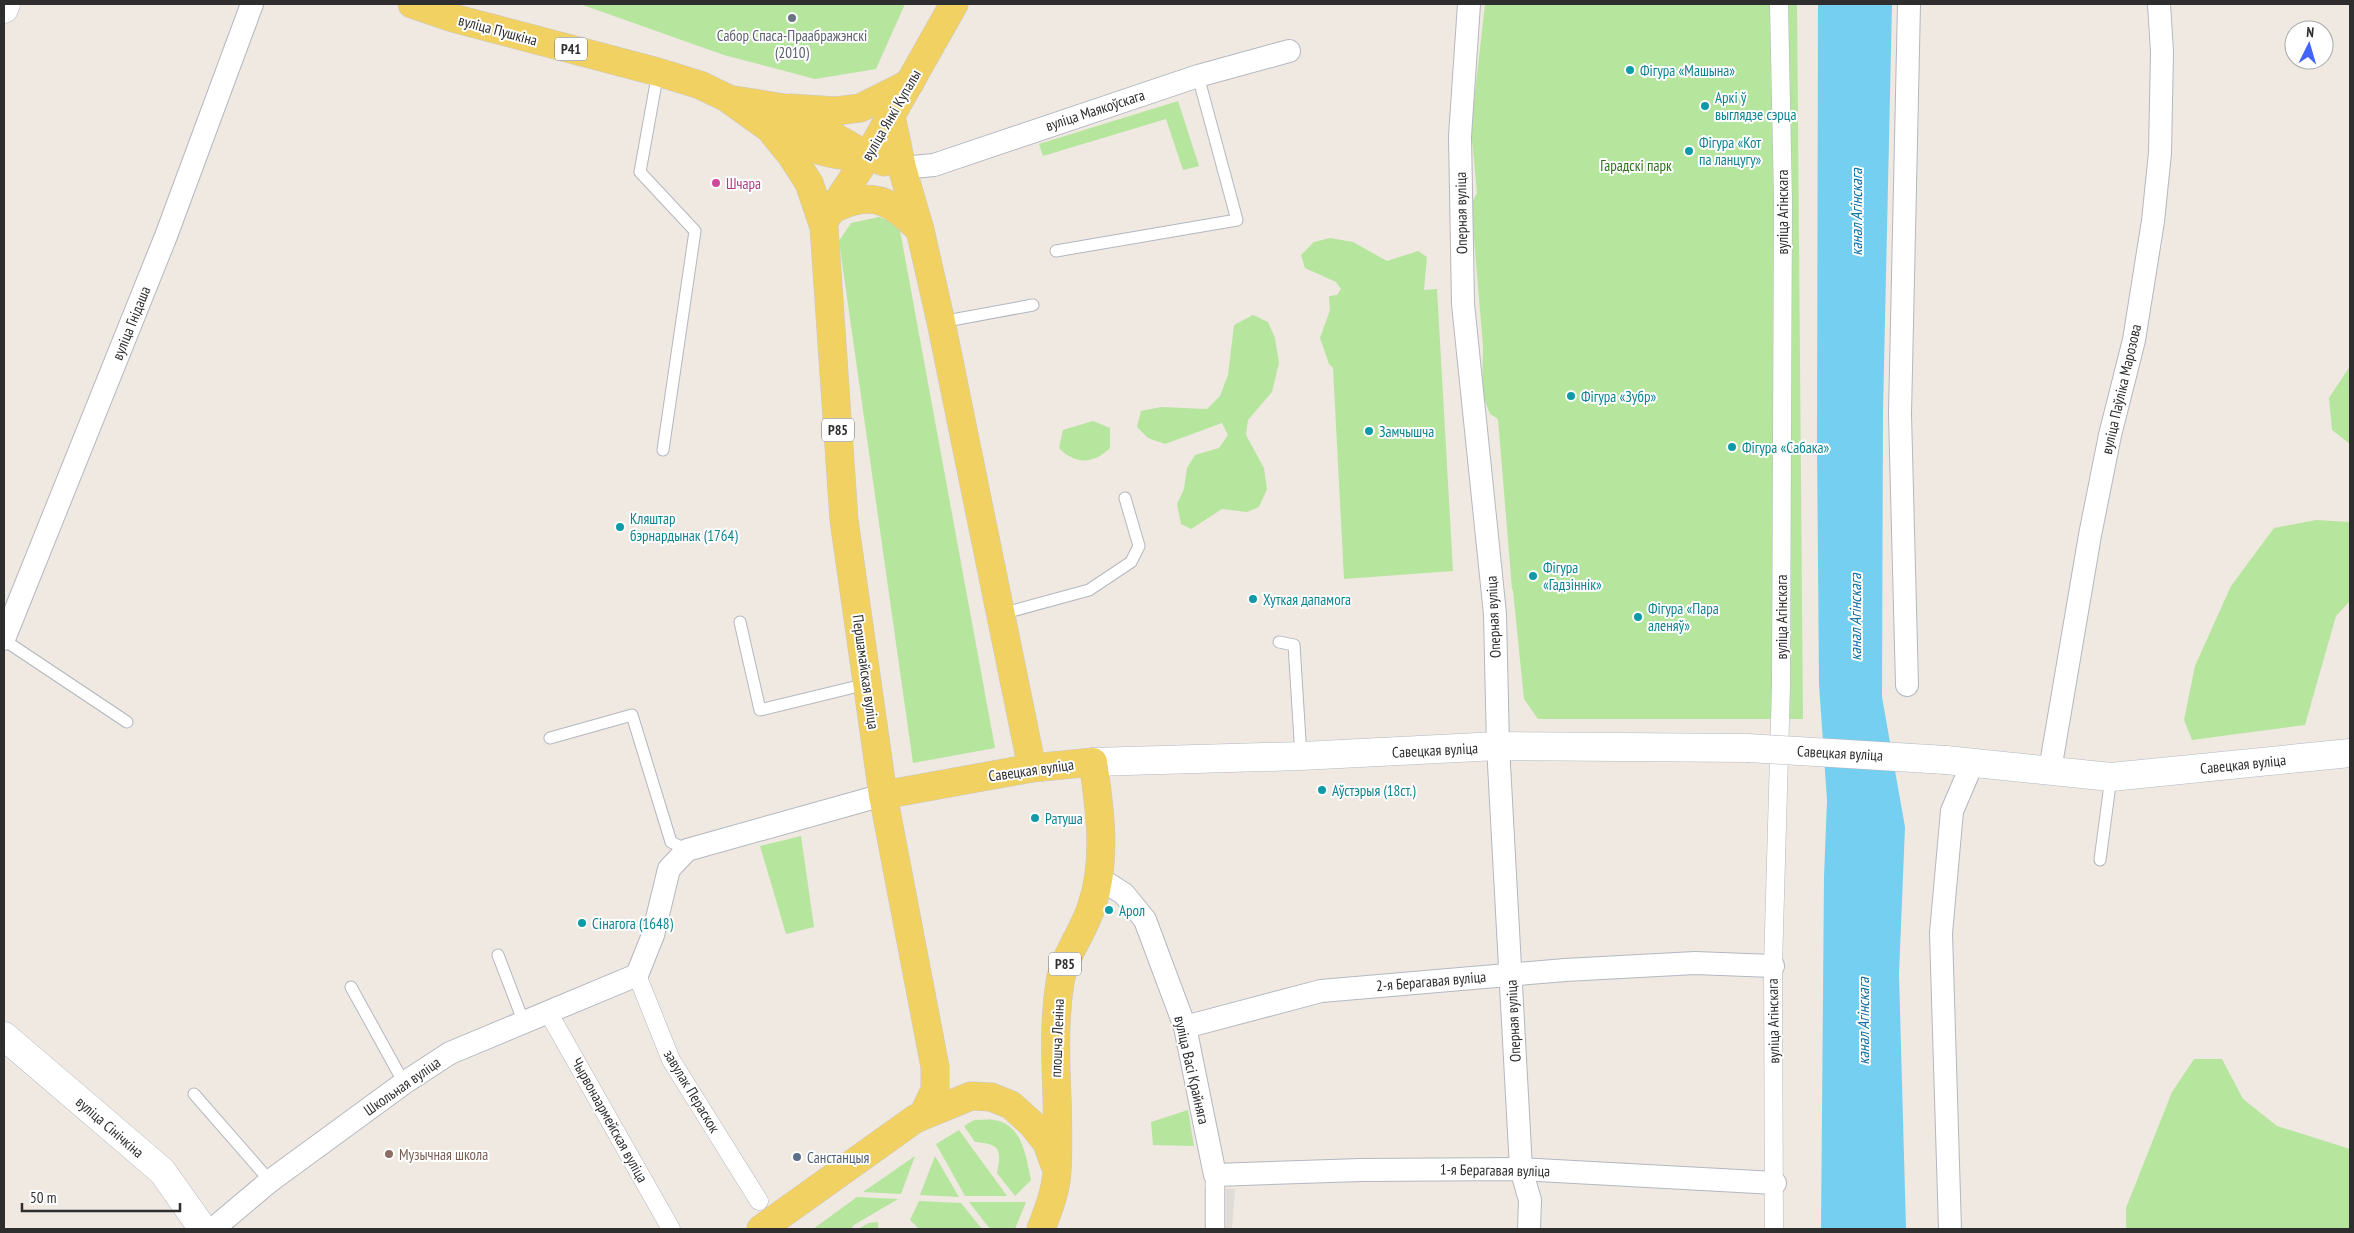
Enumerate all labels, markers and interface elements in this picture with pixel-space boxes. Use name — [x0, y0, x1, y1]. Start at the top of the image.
street label: вуліца Пушкіна — [457, 10, 539, 50]
marker: Сабор Спаса-Праабражэнскі (2010) — [786, 12, 798, 24]
north arrow — [2284, 20, 2334, 70]
text: N — [2306, 23, 2315, 41]
place label: Сабор Спаса-Праабражэнскі (2010) — [717, 26, 867, 62]
road number: Р41 — [555, 38, 587, 61]
place label: Фігура «Машына» — [1640, 61, 1735, 80]
marker: Фігура «Машына» — [1624, 64, 1636, 76]
street label: вуліца Янкі Купалы — [857, 66, 925, 164]
street label: вуліца Маякоўскага — [1043, 85, 1147, 135]
place label: Аркі ў выглядзе сэрца — [1715, 88, 1796, 124]
marker: Аркі ў выглядзе сэрца — [1699, 100, 1711, 112]
place label: Фігура «Кот па ланцугу» — [1699, 133, 1762, 169]
marker: Фігура «Кот па ланцугу» — [1683, 145, 1695, 157]
park label: Гарадскі парк — [1600, 156, 1672, 175]
water label: канал Агінскага — [1846, 167, 1866, 256]
street label: вуліца Агінскага — [1773, 169, 1792, 255]
street label: Оперная вуліца — [1451, 172, 1471, 254]
place label: Шчара — [726, 174, 761, 193]
marker: Шчара — [710, 177, 722, 189]
street label: вуліца Гнідаша — [108, 283, 154, 363]
street label: вуліца Паўліка Марозова — [2097, 322, 2145, 456]
place label: Фігура «Зубр» — [1581, 387, 1656, 406]
marker: Фігура «Зубр» — [1565, 390, 1577, 402]
road number: Р85 — [822, 418, 854, 442]
place label: Замчышча — [1379, 422, 1434, 441]
marker: Замчышча — [1363, 425, 1375, 437]
place label: Фігура «Сабака» — [1742, 438, 1829, 457]
marker: Фігура «Сабака» — [1726, 441, 1738, 453]
place label: Кляштар бэрнардынак (1764) — [630, 509, 738, 545]
marker: Кляштар бэрнардынак (1764) — [614, 521, 626, 533]
place label: Фігура «Гадзіннік» — [1543, 558, 1602, 594]
marker: Фігура «Гадзіннік» — [1527, 570, 1539, 582]
water label: канал Агінскага — [1845, 572, 1865, 661]
street label: вуліца Агінскага — [1772, 574, 1791, 660]
street label: Оперная вуліца — [1481, 575, 1505, 659]
place label: Хуткая дапамога — [1263, 590, 1351, 609]
marker: Хуткая дапамога — [1247, 593, 1259, 605]
place label: Фігура «Пара аленяў» — [1648, 599, 1719, 635]
marker: Фігура «Пара аленяў» — [1632, 611, 1644, 623]
street label: Першамайская вуліца — [849, 613, 883, 731]
street label: Савецкая вуліца — [1392, 738, 1478, 762]
street label: Савецкая вуліца — [1797, 741, 1883, 765]
street label: Савецкая вуліца — [2199, 750, 2287, 778]
street label: Савецкая вуліца — [987, 755, 1075, 785]
place label: Аўстэрыя (18ст.) — [1332, 781, 1416, 800]
marker: Аўстэрыя (18ст.) — [1316, 784, 1328, 796]
place label: Ратуша — [1045, 809, 1083, 828]
marker: Ратуша — [1029, 812, 1041, 824]
place label: Арол — [1119, 901, 1145, 920]
marker: Арол — [1103, 904, 1115, 916]
place label: Сінагога (1648) — [592, 914, 673, 933]
marker: Сінагога (1648) — [576, 917, 588, 929]
road number: Р85 — [1049, 952, 1081, 976]
street label: 2-я Берагавая вуліца — [1375, 967, 1487, 995]
water label: канал Агінскага — [1853, 976, 1873, 1065]
street label: вуліца Агінскага — [1763, 978, 1783, 1064]
street label: Оперная вуліца — [1501, 979, 1525, 1063]
street label: плошча Леніна — [1046, 998, 1068, 1078]
street label: вуліца Васі Крайняга — [1170, 1014, 1214, 1126]
street label: завулак Пераскок — [660, 1046, 724, 1136]
street label: Школьная вуліца — [360, 1053, 444, 1119]
street label: Чырвонаармейская вуліца — [568, 1054, 652, 1186]
street label: вуліца Сінічкіна — [72, 1092, 148, 1162]
place label: Музычная школа — [399, 1145, 488, 1164]
marker: Музычная школа — [383, 1148, 395, 1160]
place label: Санстанцыя — [807, 1148, 870, 1167]
marker: Санстанцыя — [791, 1151, 803, 1163]
street label: 1-я Берагавая вуліца — [1440, 1160, 1550, 1180]
scale bar — [22, 1180, 180, 1212]
text: 50 m — [30, 1188, 56, 1207]

